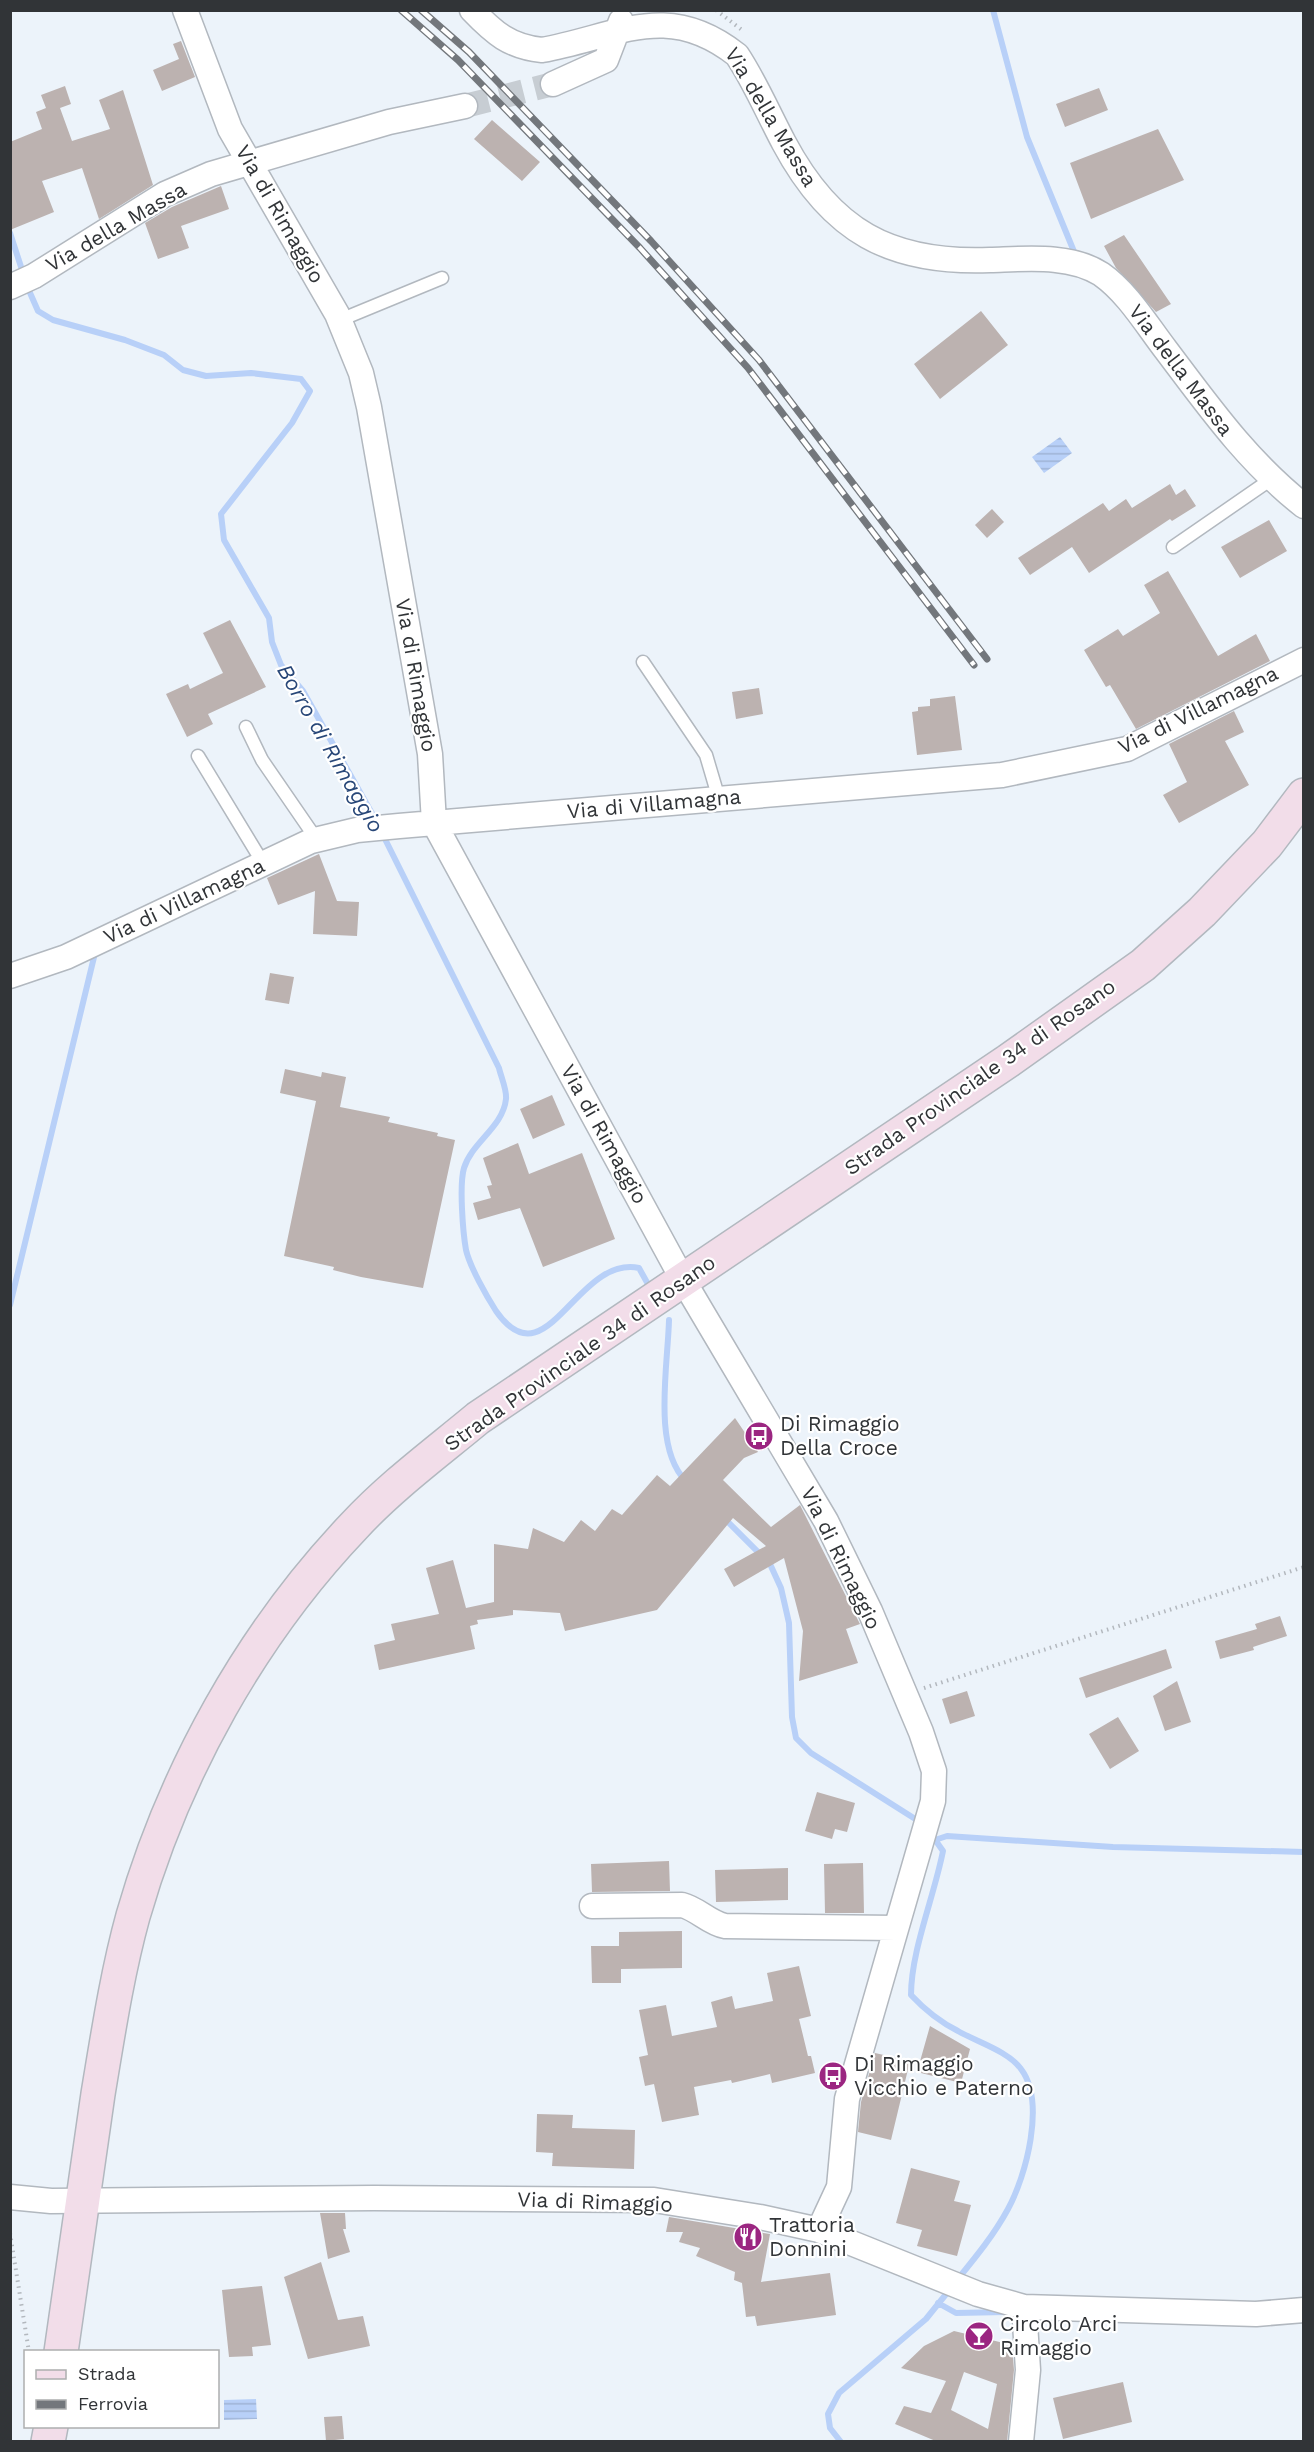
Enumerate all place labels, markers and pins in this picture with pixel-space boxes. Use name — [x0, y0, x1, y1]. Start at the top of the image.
place label: Di Rimaggio Della Croce — [780, 1411, 900, 1460]
bus stop icon: Di Rimaggio Della Croce — [743, 1420, 775, 1452]
place label: Di Rimaggio Vicchio e Paterno — [854, 2051, 1034, 2100]
bus stop icon: Di Rimaggio Vicchio e Paterno — [817, 2060, 849, 2092]
place label: Trattoria Donnini — [769, 2212, 855, 2261]
restaurant icon: Trattoria Donnini — [732, 2221, 764, 2253]
place label: Circolo Arci Rimaggio — [1000, 2311, 1117, 2360]
bar icon: Circolo Arci Rimaggio — [963, 2320, 995, 2352]

